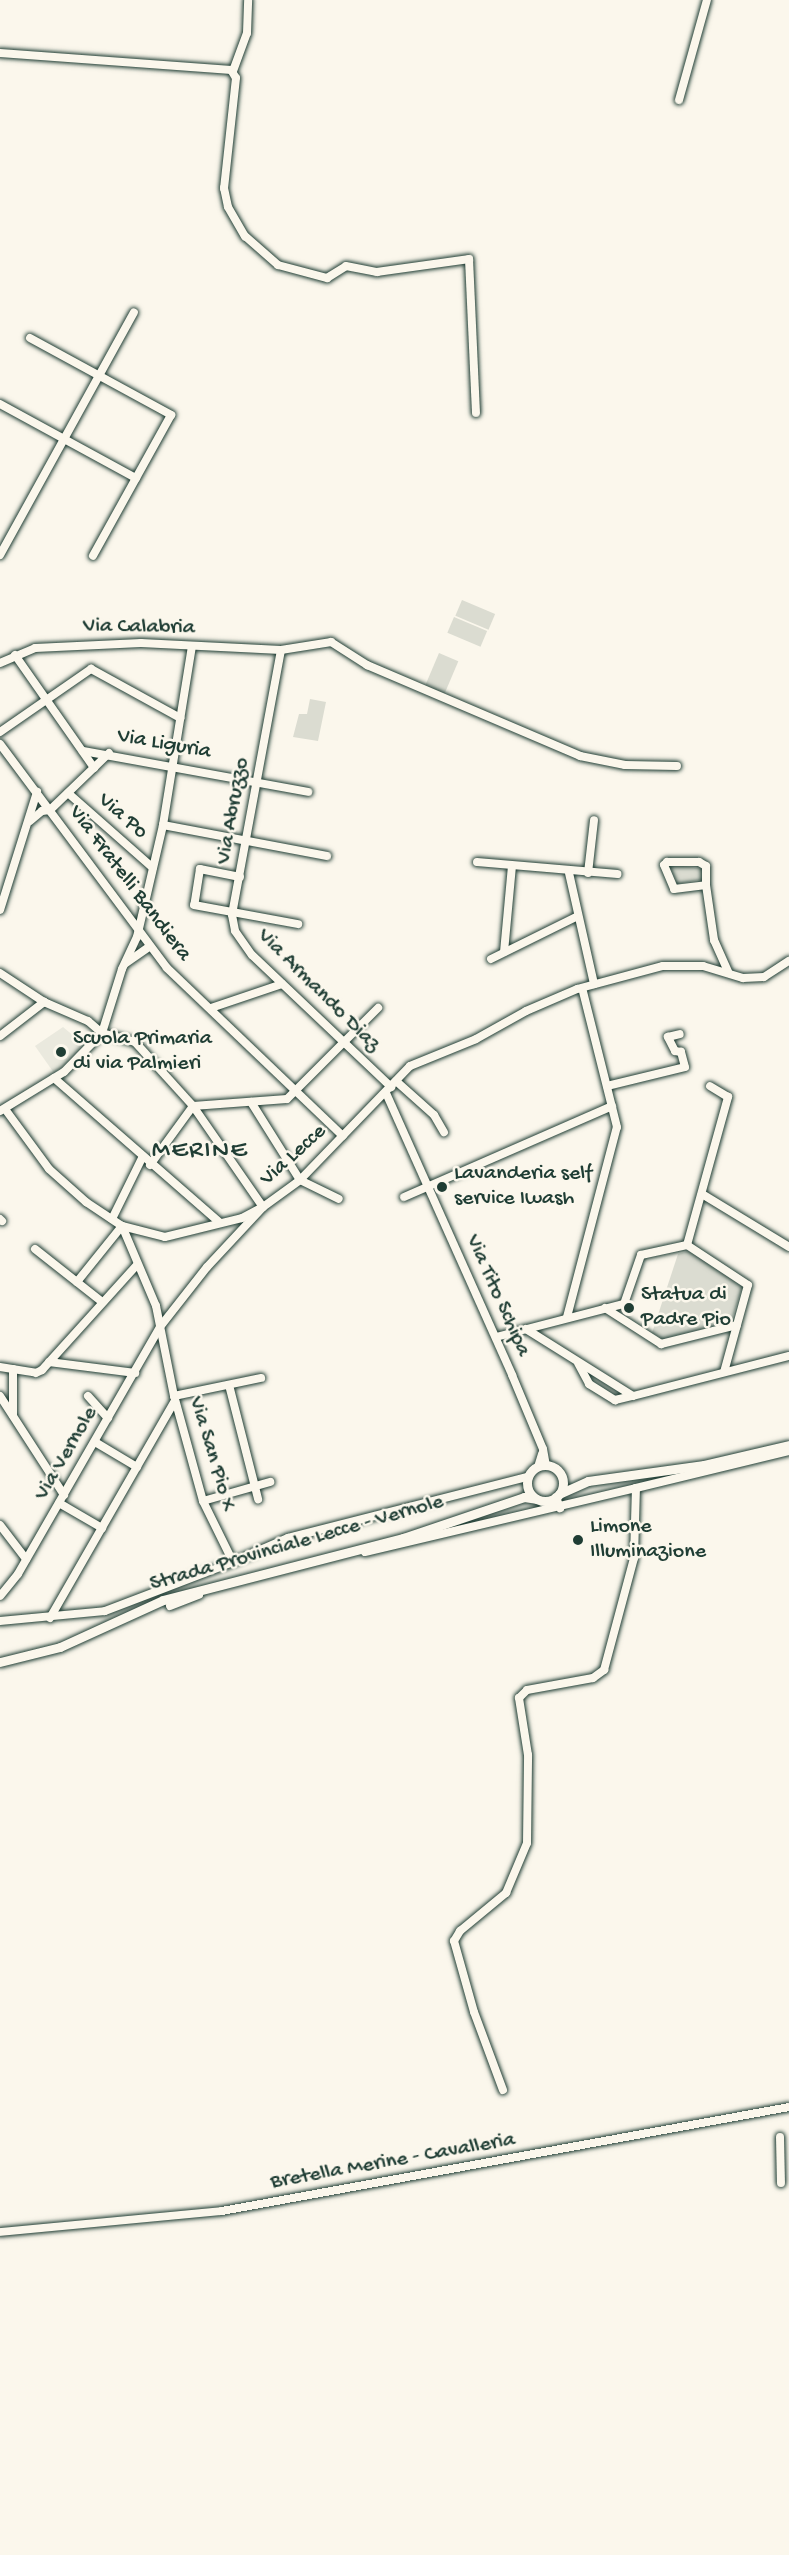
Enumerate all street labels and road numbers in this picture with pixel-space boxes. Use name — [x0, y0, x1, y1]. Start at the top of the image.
street label: Via Calabria — [83, 614, 195, 642]
street label: Via Liguria — [115, 724, 213, 766]
street label: Via Abruzzo — [212, 756, 256, 866]
street label: Via Po — [91, 788, 153, 846]
street label: Via Fratelli Bandiera — [62, 801, 196, 967]
street label: Via Armando Diaz — [251, 924, 385, 1058]
street label: Via Lecce — [255, 1119, 333, 1193]
street label: Via Tito Schipa — [458, 1231, 536, 1361]
street label: Via San Pio X — [181, 1394, 241, 1514]
street label: Via Vernole — [30, 1402, 104, 1506]
street label: Strada Provinciale Lecce - Vernole — [147, 1489, 447, 1599]
street label: Bretella Merine - Cavalleria — [269, 2127, 517, 2197]

